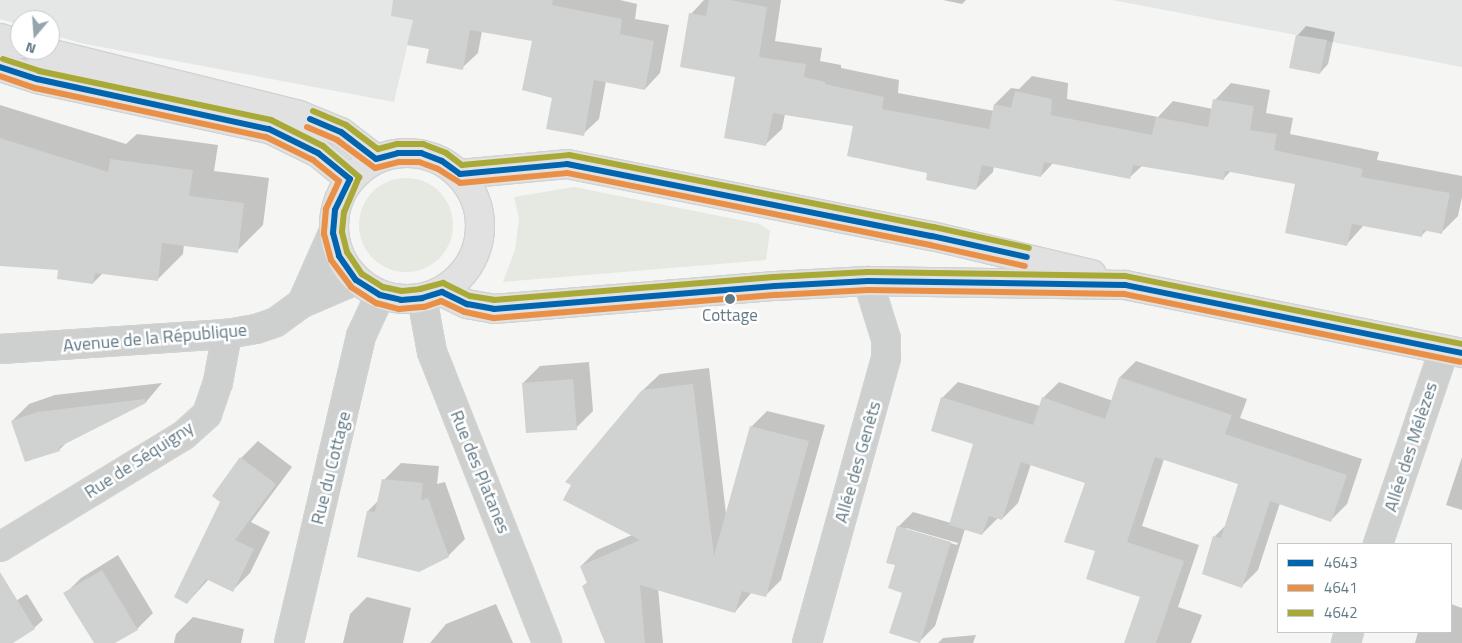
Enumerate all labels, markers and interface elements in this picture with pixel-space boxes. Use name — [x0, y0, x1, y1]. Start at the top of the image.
north arrow — [10, 10, 60, 60]
text: N — [23, 37, 38, 60]
marker: Cottage — [725, 294, 735, 304]
place label: Cottage — [702, 306, 758, 326]
street label: Avenue de la République — [62, 319, 248, 357]
street label: Allée des Mélèzes — [1380, 379, 1442, 515]
street label: Allée des Genêts — [830, 399, 886, 525]
street label: Rue des Platanes — [445, 407, 515, 537]
street label: Rue du Cottage — [307, 409, 355, 527]
street label: Rue de Séquigny — [80, 417, 198, 503]
legend — [1277, 543, 1452, 633]
text: 4643 — [1324, 551, 1358, 574]
text: 4641 — [1324, 576, 1358, 599]
text: 4642 — [1324, 601, 1358, 624]

